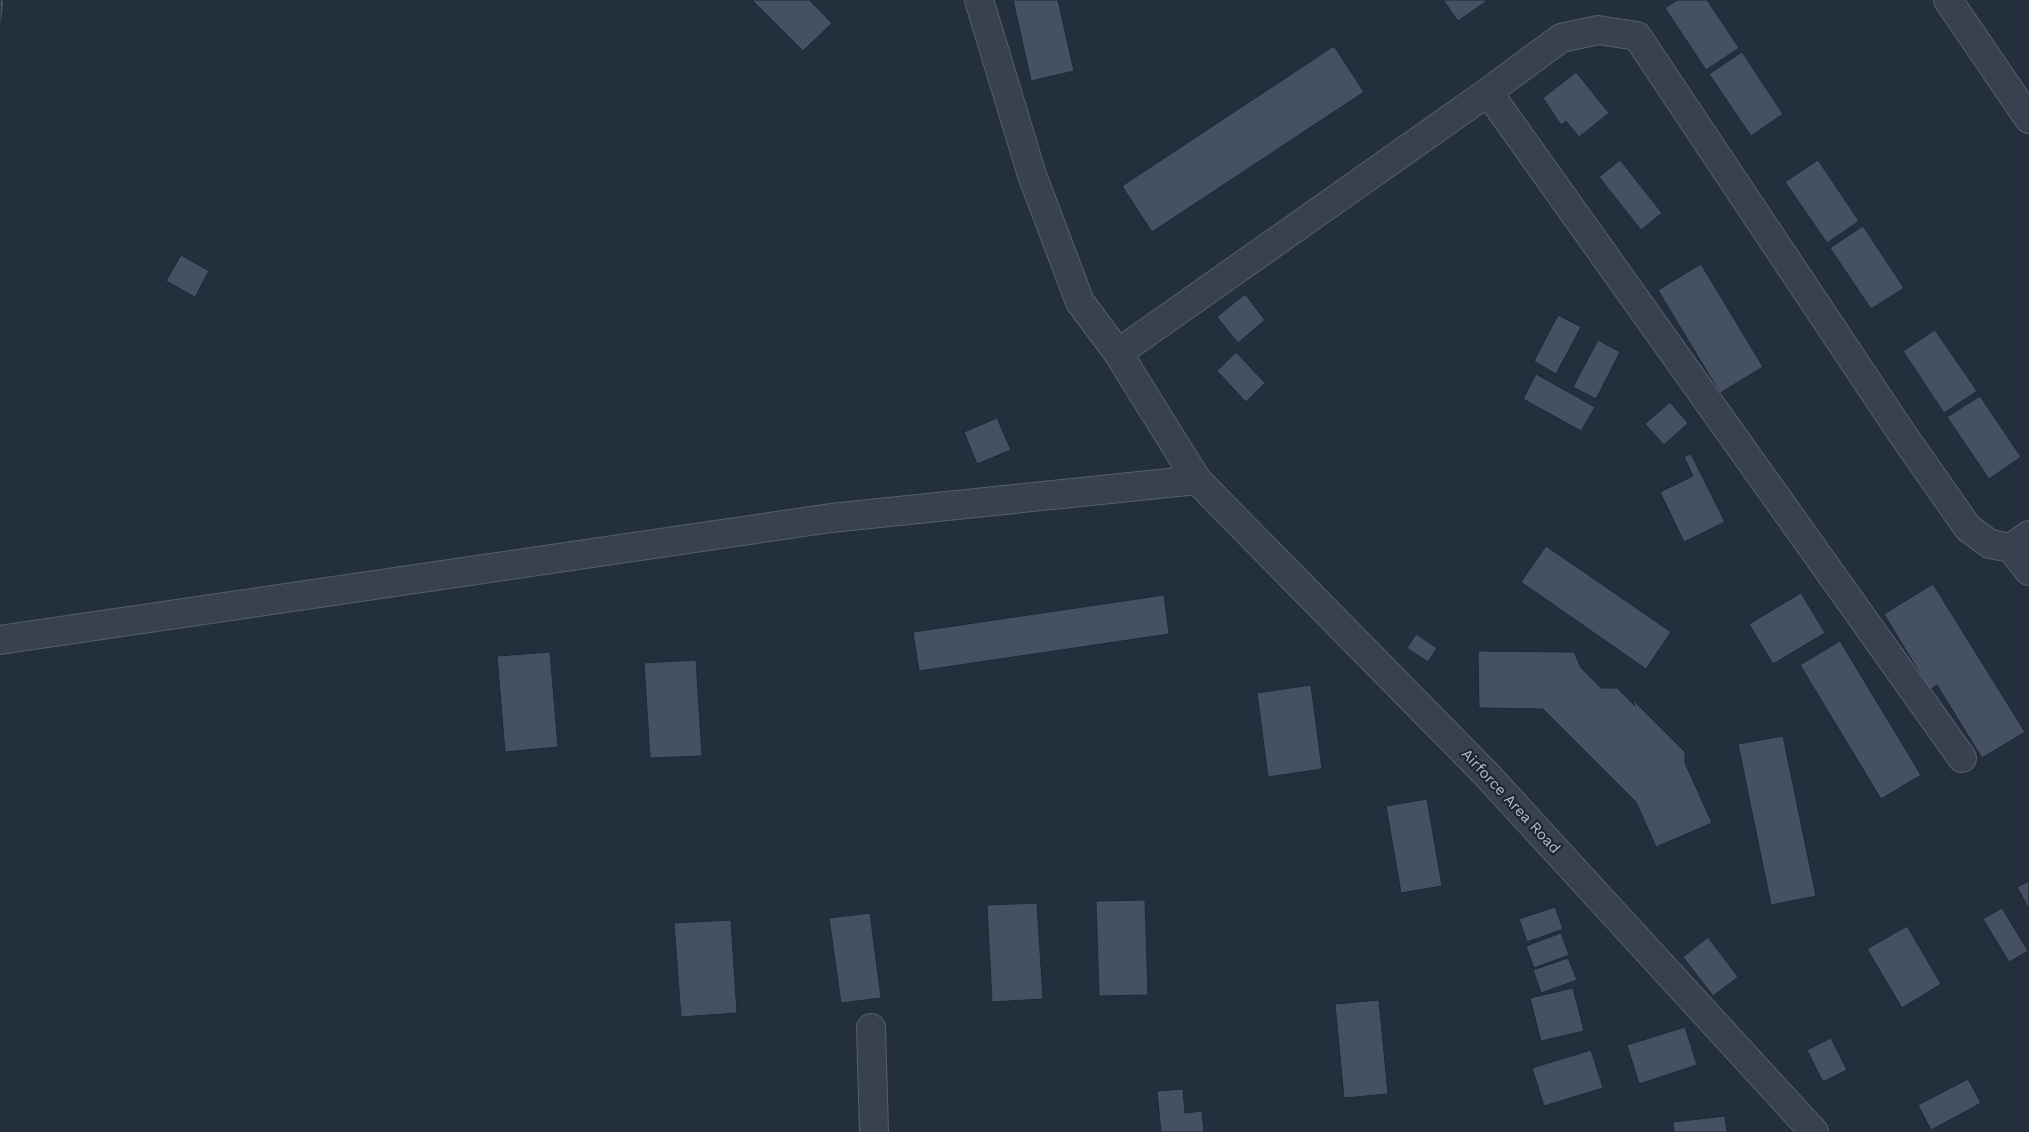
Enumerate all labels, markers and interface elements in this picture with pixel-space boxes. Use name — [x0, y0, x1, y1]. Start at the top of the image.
street label: Airforce Area Road — [1458, 745, 1564, 857]

